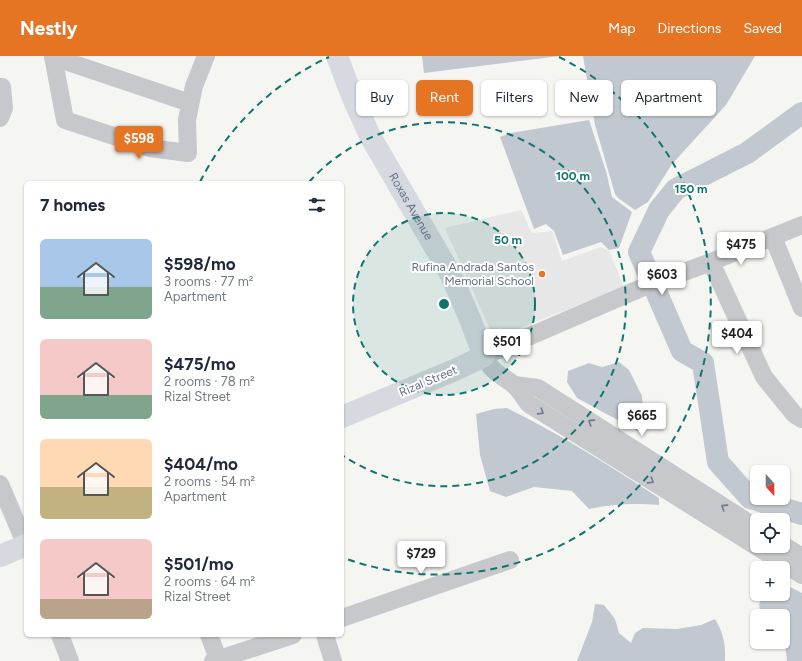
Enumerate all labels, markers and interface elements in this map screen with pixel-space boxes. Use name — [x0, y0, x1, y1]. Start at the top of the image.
text: Nestly — [20, 17, 77, 40]
text: Map — [608, 20, 636, 37]
text: Directions — [658, 20, 721, 37]
text: Saved — [743, 20, 782, 37]
chip: Buy — [356, 80, 408, 116]
chip: Rent — [416, 80, 473, 116]
chip: Filters — [481, 80, 547, 116]
chip: New — [555, 80, 613, 116]
chip: Apartment — [621, 80, 716, 116]
pin: $598 — [115, 126, 163, 160]
text: $598 — [124, 131, 154, 146]
text: 100 m — [556, 169, 590, 183]
street label: Roxas Avenue — [386, 170, 436, 243]
text: 150 m — [674, 182, 708, 196]
icon: filters — [306, 194, 328, 216]
text: 7 homes — [40, 195, 105, 215]
pin: $475 — [717, 232, 765, 266]
text: 50 m — [494, 233, 522, 247]
text: $475 — [726, 237, 756, 252]
text: $598/mo — [164, 254, 236, 274]
icon: home — [72, 255, 120, 303]
place label: Rufina Andrada Santos Memorial School — [411, 260, 534, 288]
pin: $603 — [638, 262, 686, 296]
text: $603 — [647, 267, 677, 282]
marker: Rufina Andrada Santos Memorial School — [537, 269, 547, 279]
text: 3 rooms · 77 m² — [164, 274, 254, 289]
text: Apartment — [164, 289, 227, 304]
centre of rings — [437, 297, 451, 311]
pin: $404 — [713, 321, 761, 355]
text: $404 — [721, 326, 753, 341]
pin: $501 — [483, 329, 531, 363]
text: $501 — [493, 334, 521, 349]
text: $475/mo — [164, 354, 236, 374]
icon: home — [72, 355, 120, 403]
street label: Rizal Street — [397, 362, 459, 399]
text: 2 rooms · 78 m² — [164, 374, 255, 389]
text: Rizal Street — [164, 389, 231, 404]
pin: $665 — [618, 403, 666, 437]
one-way arrow — [537, 407, 544, 414]
text: $665 — [627, 408, 657, 423]
one-way arrow — [588, 419, 595, 427]
text: $404/mo — [164, 454, 238, 474]
icon: home — [72, 455, 120, 503]
north arrow — [750, 465, 790, 505]
map controls — [750, 465, 790, 649]
text: 2 rooms · 54 m² — [164, 474, 255, 489]
one-way arrow — [647, 476, 654, 483]
text: Apartment — [164, 489, 227, 504]
one-way arrow — [721, 504, 728, 512]
button: locate — [750, 513, 790, 553]
pin: $729 — [397, 541, 445, 575]
text: $729 — [406, 546, 436, 561]
text: $501/mo — [164, 554, 234, 574]
icon: home — [72, 555, 120, 603]
button: + — [750, 561, 790, 601]
text: 2 rooms · 64 m² — [164, 574, 255, 589]
text: Rizal Street — [164, 589, 231, 604]
button: − — [750, 609, 790, 649]

